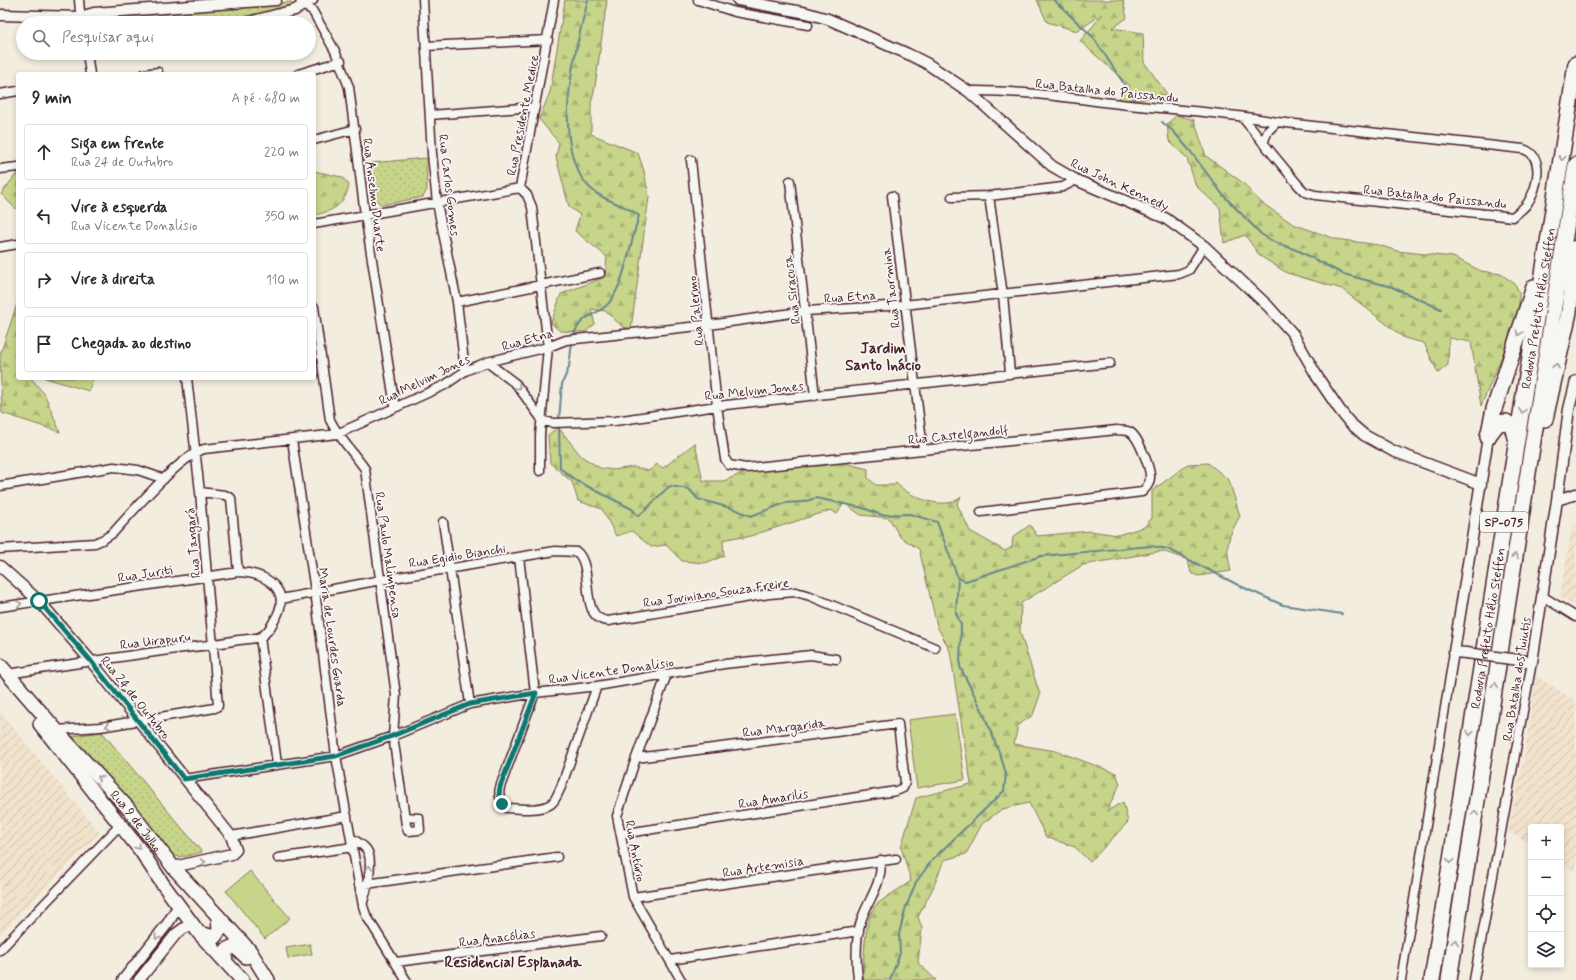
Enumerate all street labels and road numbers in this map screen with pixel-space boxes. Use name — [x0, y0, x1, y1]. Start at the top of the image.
street label: Rua Presidente Medice — [503, 53, 544, 177]
street label: Rua Batalha do Paissandu — [1035, 76, 1179, 107]
street label: Rua Carlos Gomes — [434, 133, 463, 237]
street label: Rua Anselmo Duarte — [358, 137, 389, 253]
street label: Rua John Kennedy — [1067, 155, 1172, 216]
street label: Rua Batalha do Paissandu — [1363, 182, 1507, 213]
street label: Rodovia Prefeito Hélio Steffen — [1518, 227, 1560, 390]
street label: Rua Taormina — [878, 246, 905, 329]
street label: Rua Siracusa — [780, 254, 805, 325]
street label: Rua Palermo — [684, 275, 709, 347]
street label: Rua Etna — [823, 287, 877, 308]
street label: Rua Etna — [500, 325, 555, 356]
street label: Rua Melvim Jones — [376, 351, 473, 410]
street label: Rua Melvim Jones — [704, 378, 805, 405]
street label: Rua Castelgandolf — [907, 422, 1009, 451]
street label: Rua Paulo Malimpensa — [370, 491, 405, 619]
street label: Rua Tangará — [182, 507, 206, 579]
road number: SP-075 — [1480, 512, 1528, 532]
street label: Rua Egidio Bianchi — [408, 540, 507, 573]
street label: Rodovia Prefeito Hélio Steffen — [1468, 547, 1510, 710]
street label: Rua Juriti — [117, 562, 174, 587]
street label: Maria de Lourdes Guarda — [313, 566, 350, 708]
street label: Rua Joviniano Souza Freire — [642, 575, 790, 612]
street label: Rua Batalha dos Tuiutis — [1499, 616, 1536, 742]
street label: Rua Uirapuru — [119, 629, 191, 654]
street label: Rua 24 de Outubro — [96, 653, 174, 743]
street label: Rua Vicente Donalisio — [548, 654, 675, 689]
street label: Rua Margarida — [742, 715, 827, 743]
street label: Rua Amarilis — [737, 786, 810, 813]
street label: Rua 9 de Julho — [106, 787, 166, 856]
street label: Rua Antúrio — [620, 819, 649, 884]
street label: Rua Artemisia — [721, 853, 805, 882]
street label: Rua Anacólias — [458, 925, 537, 952]

